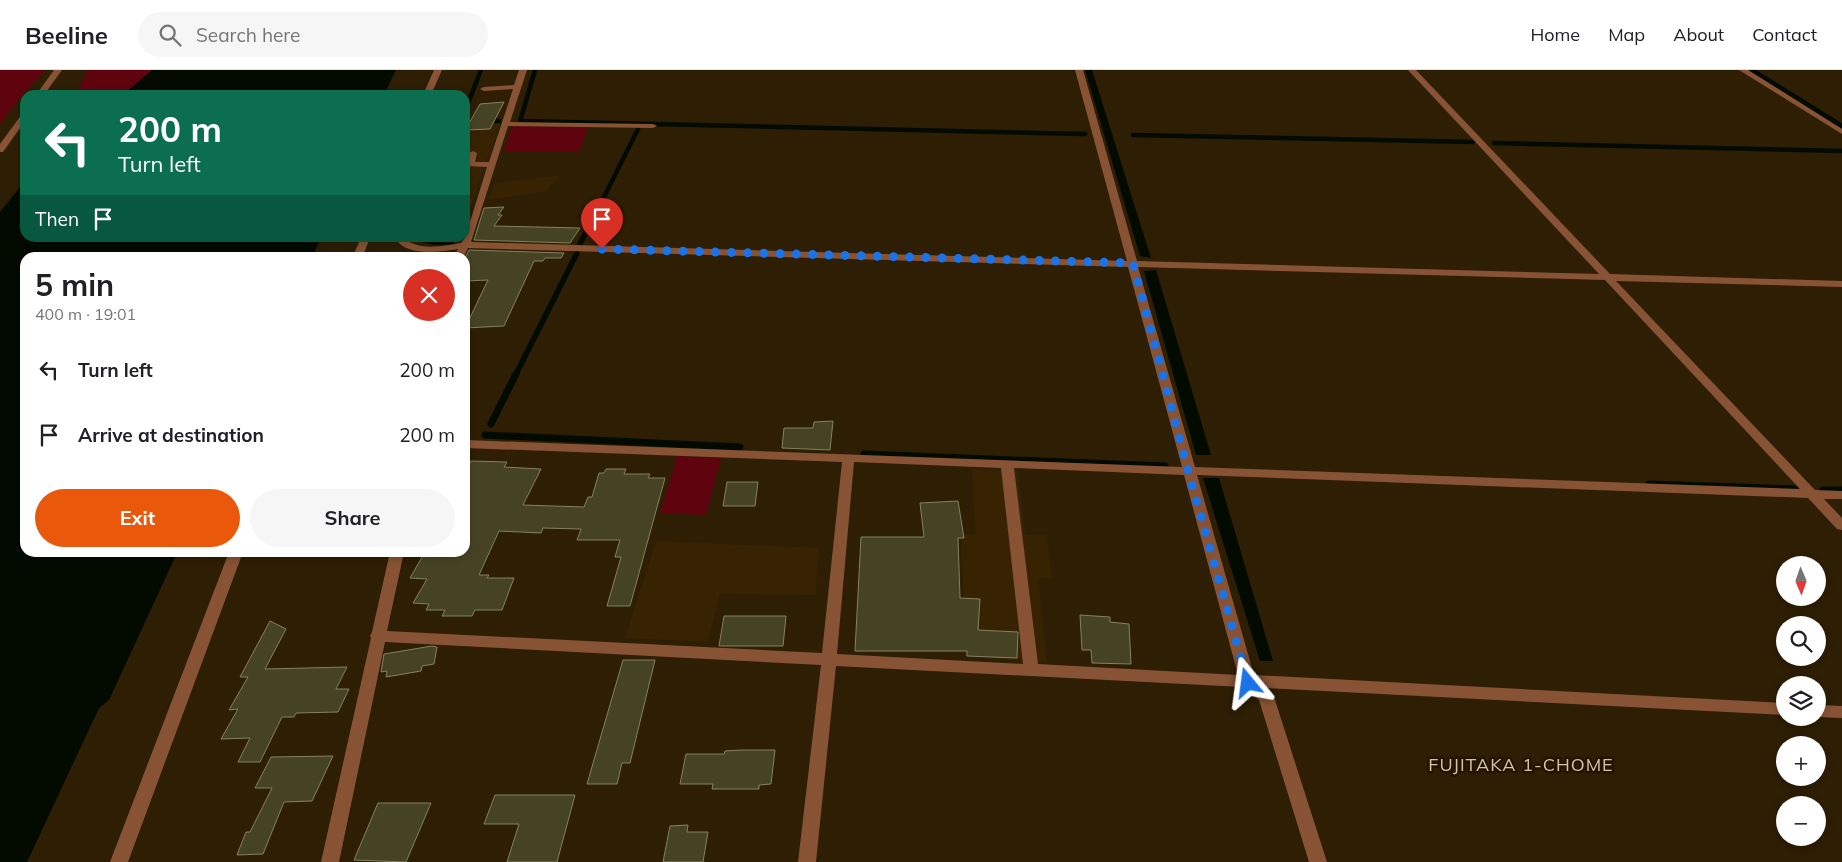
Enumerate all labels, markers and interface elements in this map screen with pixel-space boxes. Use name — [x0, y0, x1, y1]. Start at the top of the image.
search box — [138, 12, 488, 57]
text: Beeline — [25, 20, 108, 50]
icon: search — [156, 21, 184, 49]
text: Search here — [196, 23, 300, 47]
text: Home — [1530, 23, 1580, 46]
text: Map — [1608, 23, 1645, 46]
text: About — [1673, 23, 1724, 46]
text: Contact — [1752, 23, 1817, 46]
text: 200 m — [118, 107, 222, 151]
icon: left — [35, 110, 100, 175]
text: Turn left — [118, 150, 201, 178]
pin — [581, 198, 623, 249]
icon: arrive — [89, 205, 117, 233]
icon: arrive — [588, 205, 616, 233]
text: Then — [35, 207, 79, 231]
text: 5 min — [35, 266, 114, 304]
button: close — [403, 269, 455, 321]
text: 400 m · 19:01 — [35, 304, 136, 324]
icon: left — [35, 356, 63, 384]
text: Turn left — [78, 358, 153, 382]
text: 200 m — [399, 358, 455, 382]
icon: arrive — [35, 421, 63, 449]
text: Arrive at destination — [78, 423, 264, 447]
text: 200 m — [399, 423, 455, 447]
button: Exit — [35, 489, 240, 547]
button: Share — [250, 489, 455, 547]
north arrow — [1776, 556, 1826, 606]
map controls — [1776, 556, 1826, 846]
button: search — [1776, 616, 1826, 666]
position arrow — [1221, 656, 1273, 708]
button: layers — [1776, 676, 1826, 726]
button: + — [1776, 736, 1826, 786]
district label: FUJITAKA 1-CHOME — [1428, 753, 1614, 776]
button: − — [1776, 796, 1826, 846]

